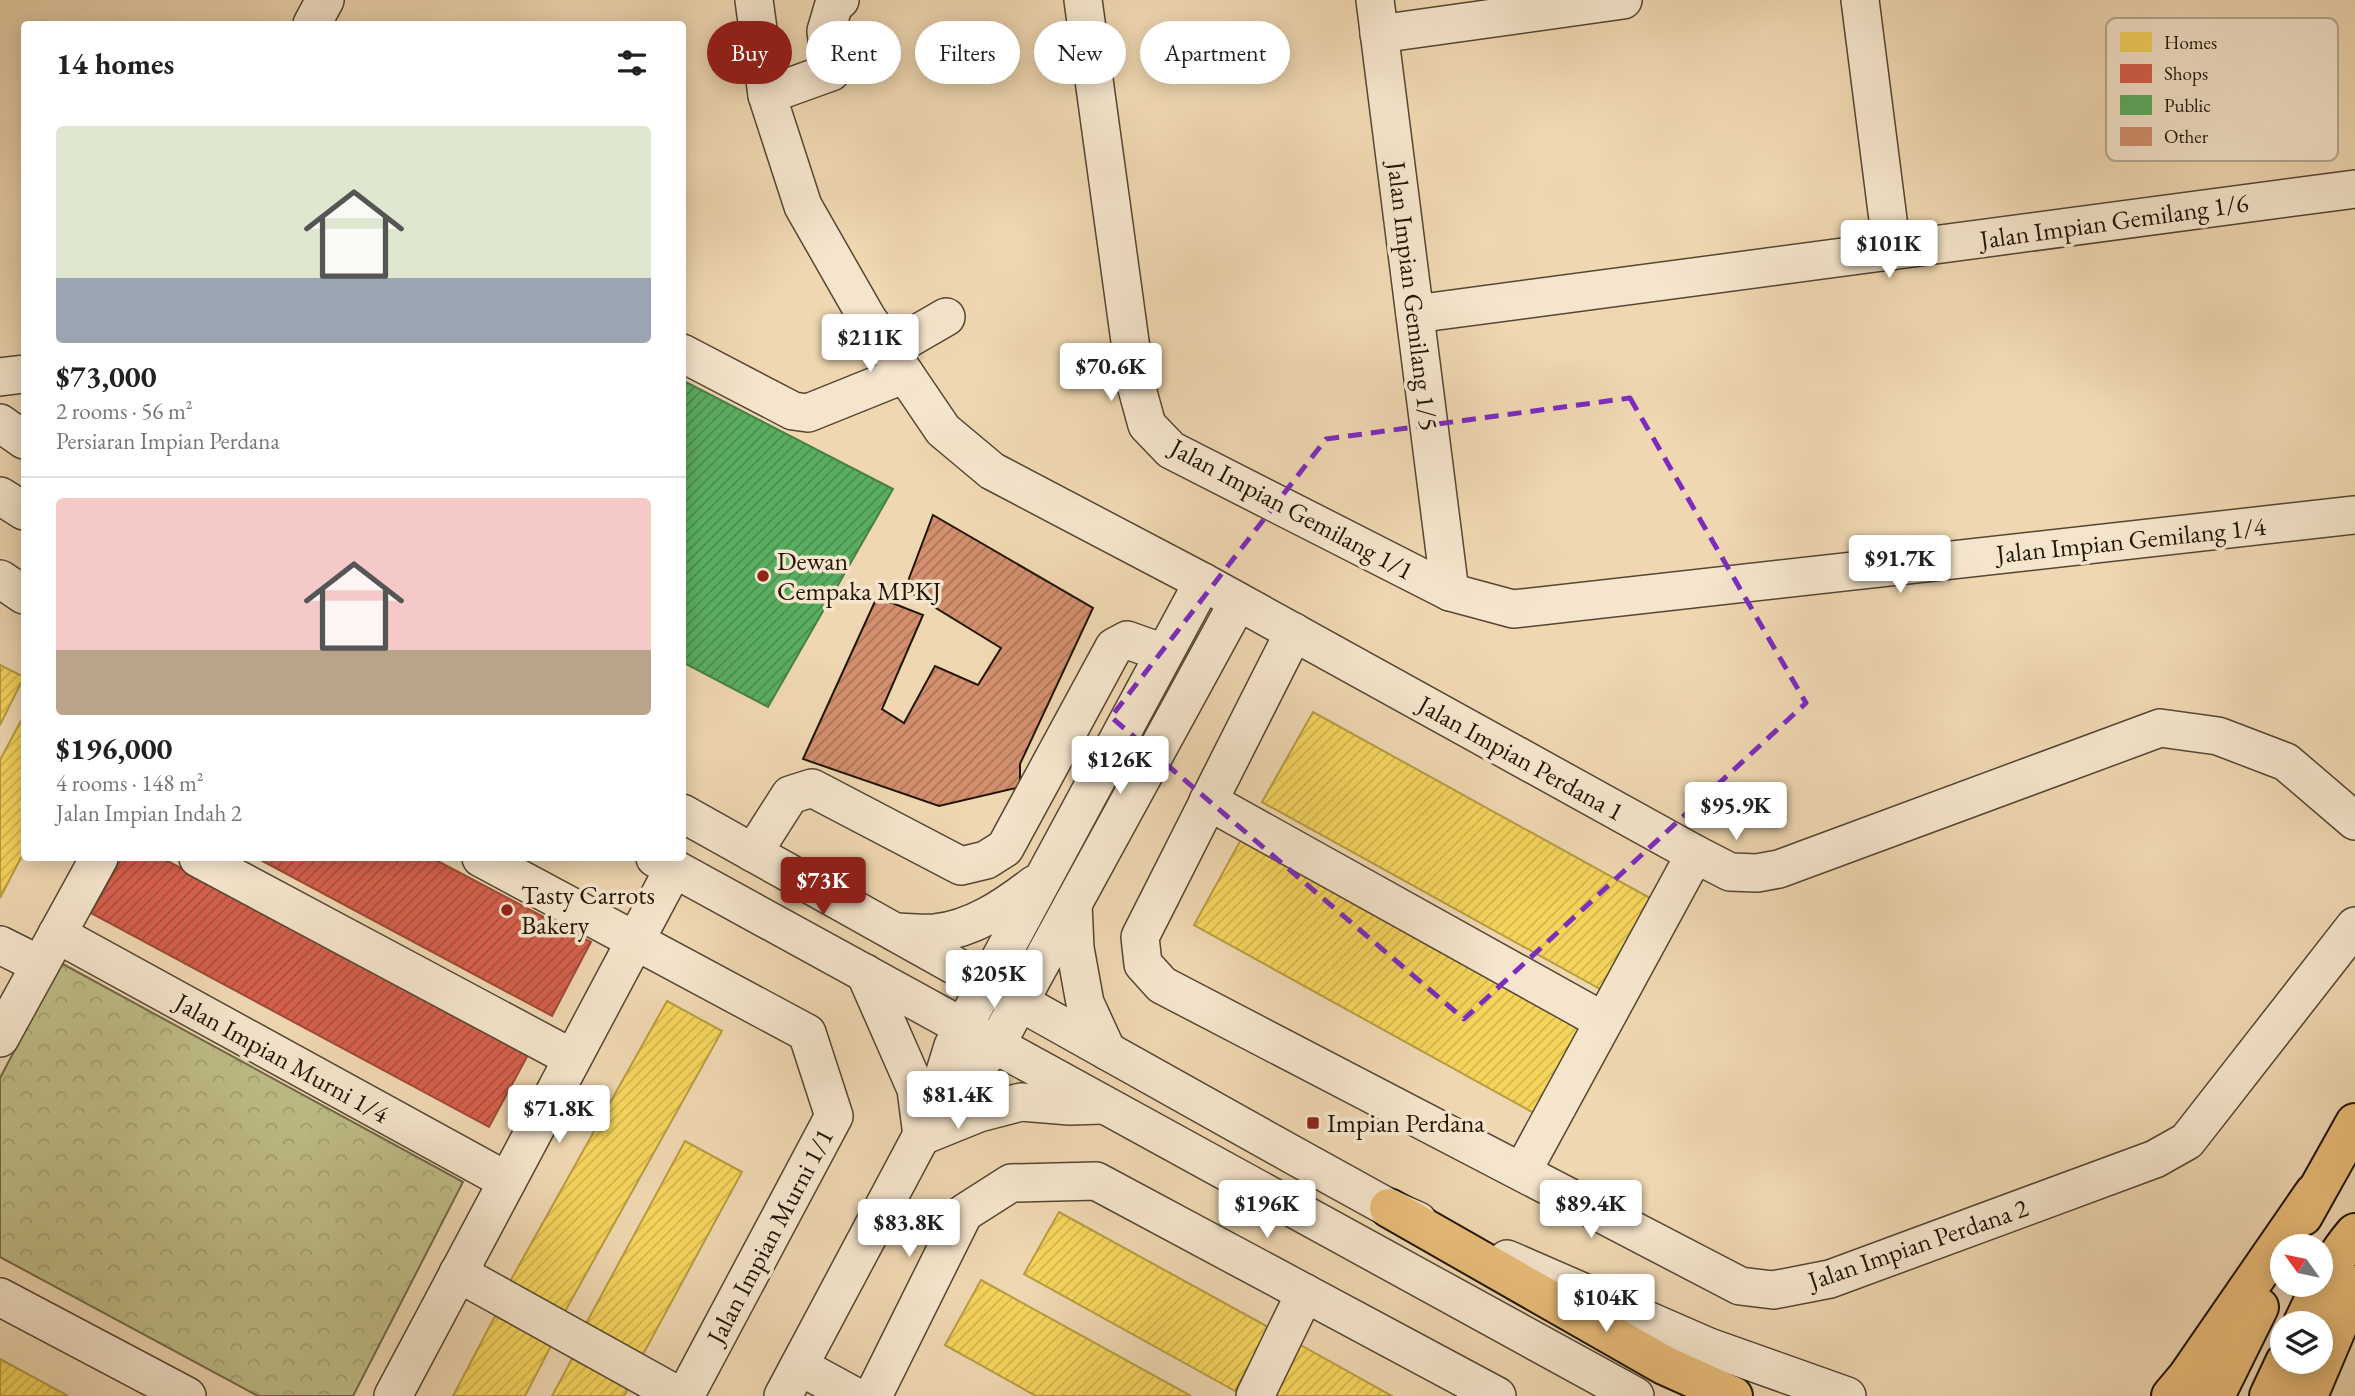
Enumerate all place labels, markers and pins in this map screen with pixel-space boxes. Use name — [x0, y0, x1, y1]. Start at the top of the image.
pin: $101K — [1840, 220, 1938, 280]
pin: $211K — [821, 314, 919, 374]
pin: $70.6K — [1054, 344, 1168, 403]
pin: $91.7K — [1843, 536, 1957, 595]
place label: Dewan Cempaka MPKJ — [777, 544, 941, 608]
marker: Dewan Cempaka MPKJ — [755, 568, 771, 584]
pin: $126K — [1071, 736, 1169, 796]
pin: $95.9K — [1679, 782, 1793, 842]
pin: $73K — [782, 858, 864, 917]
place label: Tasty Carrots Bakery — [521, 878, 655, 942]
marker: Tasty Carrots Bakery — [499, 902, 515, 918]
pin: $205K — [945, 950, 1043, 1010]
pin: $81.4K — [901, 1072, 1015, 1131]
pin: $71.8K — [502, 1086, 616, 1145]
place label: Impian Perdana — [1327, 1106, 1485, 1140]
marker: Impian Perdana — [1305, 1115, 1321, 1131]
pin: $196K — [1218, 1180, 1316, 1240]
pin: $89.4K — [1534, 1180, 1648, 1240]
pin: $83.8K — [852, 1200, 966, 1259]
pin: $104K — [1557, 1274, 1655, 1334]

